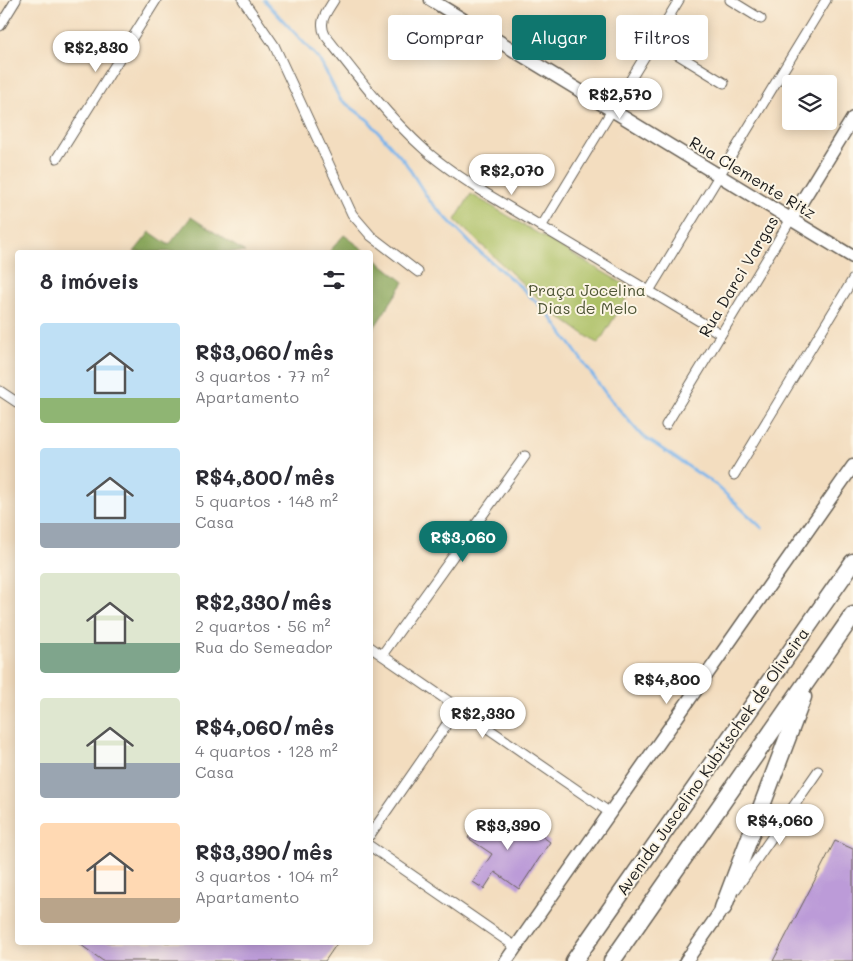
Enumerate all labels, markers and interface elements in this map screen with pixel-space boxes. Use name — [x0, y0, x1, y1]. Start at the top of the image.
chip: Comprar — [388, 15, 502, 60]
chip: Alugar — [512, 15, 606, 60]
chip: Filtros — [616, 15, 708, 60]
pin: R$2,830 — [50, 30, 142, 73]
text: R$2,830 — [64, 36, 128, 57]
map controls — [782, 75, 837, 130]
button: layers — [782, 75, 837, 130]
pin: R$2,570 — [574, 78, 666, 120]
text: R$2,570 — [588, 83, 652, 104]
street label: Rua Clemente Ritz — [686, 131, 820, 223]
pin: R$2,070 — [466, 154, 558, 196]
text: R$2,070 — [480, 159, 544, 180]
street label: Rua Darci Vargas — [694, 212, 782, 340]
icon: filters — [320, 266, 348, 294]
text: 8 imóveis — [40, 267, 139, 294]
park label: Praça Jocelina Dias de Melo — [528, 279, 646, 318]
text: R$3,060/mês — [195, 338, 334, 365]
icon: home — [80, 343, 140, 403]
text: 3 quartos · 77 m² — [195, 365, 330, 386]
text: Apartamento — [195, 386, 299, 407]
text: R$4,800/mês — [195, 463, 335, 490]
icon: home — [80, 468, 140, 528]
text: 5 quartos · 148 m² — [195, 490, 338, 511]
text: Casa — [195, 511, 234, 532]
pin: R$3,060 — [417, 520, 509, 563]
text: R$3,060 — [430, 526, 496, 547]
text: R$2,330/mês — [195, 588, 332, 615]
icon: home — [80, 593, 140, 653]
text: 2 quartos · 56 m² — [195, 615, 330, 636]
street label: Avenida Juscelino Kubitschek de Oliveira — [611, 623, 813, 899]
text: Rua do Semeador — [195, 636, 333, 657]
pin: R$4,800 — [621, 662, 713, 705]
text: R$4,800 — [634, 668, 700, 689]
pin: R$2,330 — [437, 696, 529, 739]
text: R$2,330 — [451, 702, 515, 723]
text: R$4,060/mês — [195, 713, 334, 740]
icon: home — [80, 718, 140, 778]
text: 4 quartos · 128 m² — [195, 740, 338, 761]
text: Casa — [195, 761, 234, 782]
pin: R$4,060 — [734, 804, 826, 846]
pin: R$3,390 — [462, 808, 554, 851]
text: R$4,060 — [747, 809, 813, 830]
text: R$3,390 — [476, 814, 540, 835]
text: R$3,390/mês — [195, 838, 333, 865]
icon: home — [80, 843, 140, 903]
text: 3 quartos · 104 m² — [195, 865, 338, 886]
text: Apartamento — [195, 886, 299, 907]

